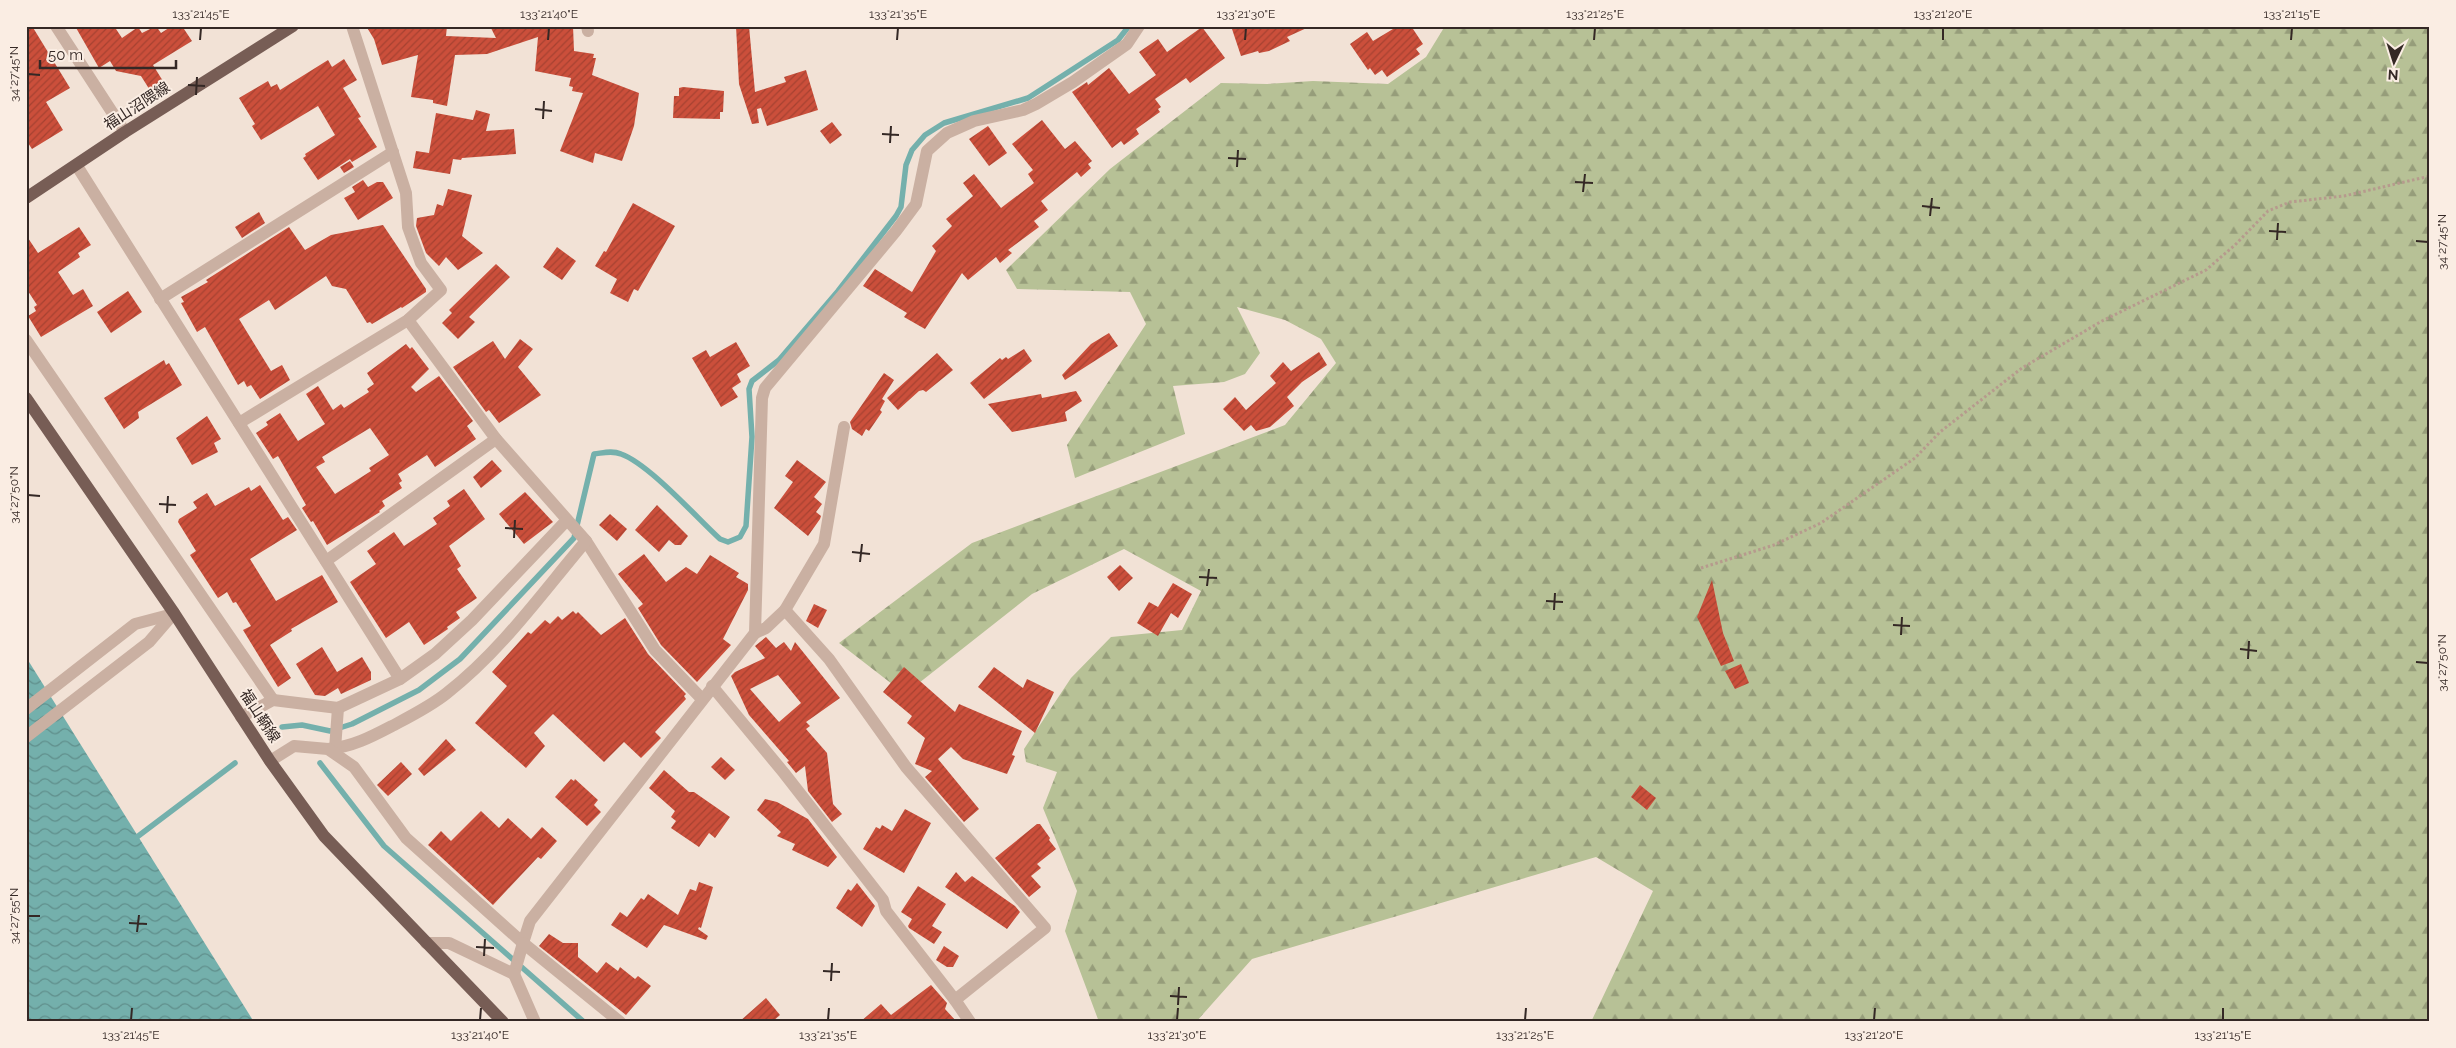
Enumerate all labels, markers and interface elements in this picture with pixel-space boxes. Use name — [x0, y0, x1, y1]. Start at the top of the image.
text: 133°21'45"E — [172, 7, 230, 21]
text: 133°21'40"E — [520, 7, 578, 21]
text: 133°21'35"E — [869, 7, 927, 21]
text: 133°21'30"E — [1217, 7, 1275, 21]
text: 133°21'25"E — [1566, 7, 1624, 21]
text: 133°21'20"E — [1914, 7, 1972, 21]
text: 133°21'15"E — [2264, 7, 2320, 21]
scale bar — [40, 38, 176, 70]
north arrow — [2368, 38, 2418, 88]
text: 34°27'45"N — [7, 46, 21, 102]
text: 50 m — [48, 46, 83, 64]
text: N — [2387, 67, 2399, 83]
street label: 福山沼隈線 — [101, 78, 173, 134]
text: 34°27'45"N — [2435, 214, 2449, 270]
text: 34°27'50"N — [7, 466, 21, 524]
text: 34°27'50"N — [2435, 634, 2449, 692]
street label: 福山鞆線 — [236, 686, 284, 746]
text: 34°27'55"N — [7, 888, 21, 944]
text: 133°21'45"E — [102, 1028, 160, 1042]
text: 133°21'40"E — [451, 1028, 509, 1042]
text: 133°21'35"E — [799, 1028, 857, 1042]
text: 133°21'30"E — [1148, 1028, 1206, 1042]
text: 133°21'25"E — [1496, 1028, 1554, 1042]
text: 133°21'20"E — [1845, 1028, 1903, 1042]
text: 133°21'15"E — [2195, 1028, 2251, 1042]

